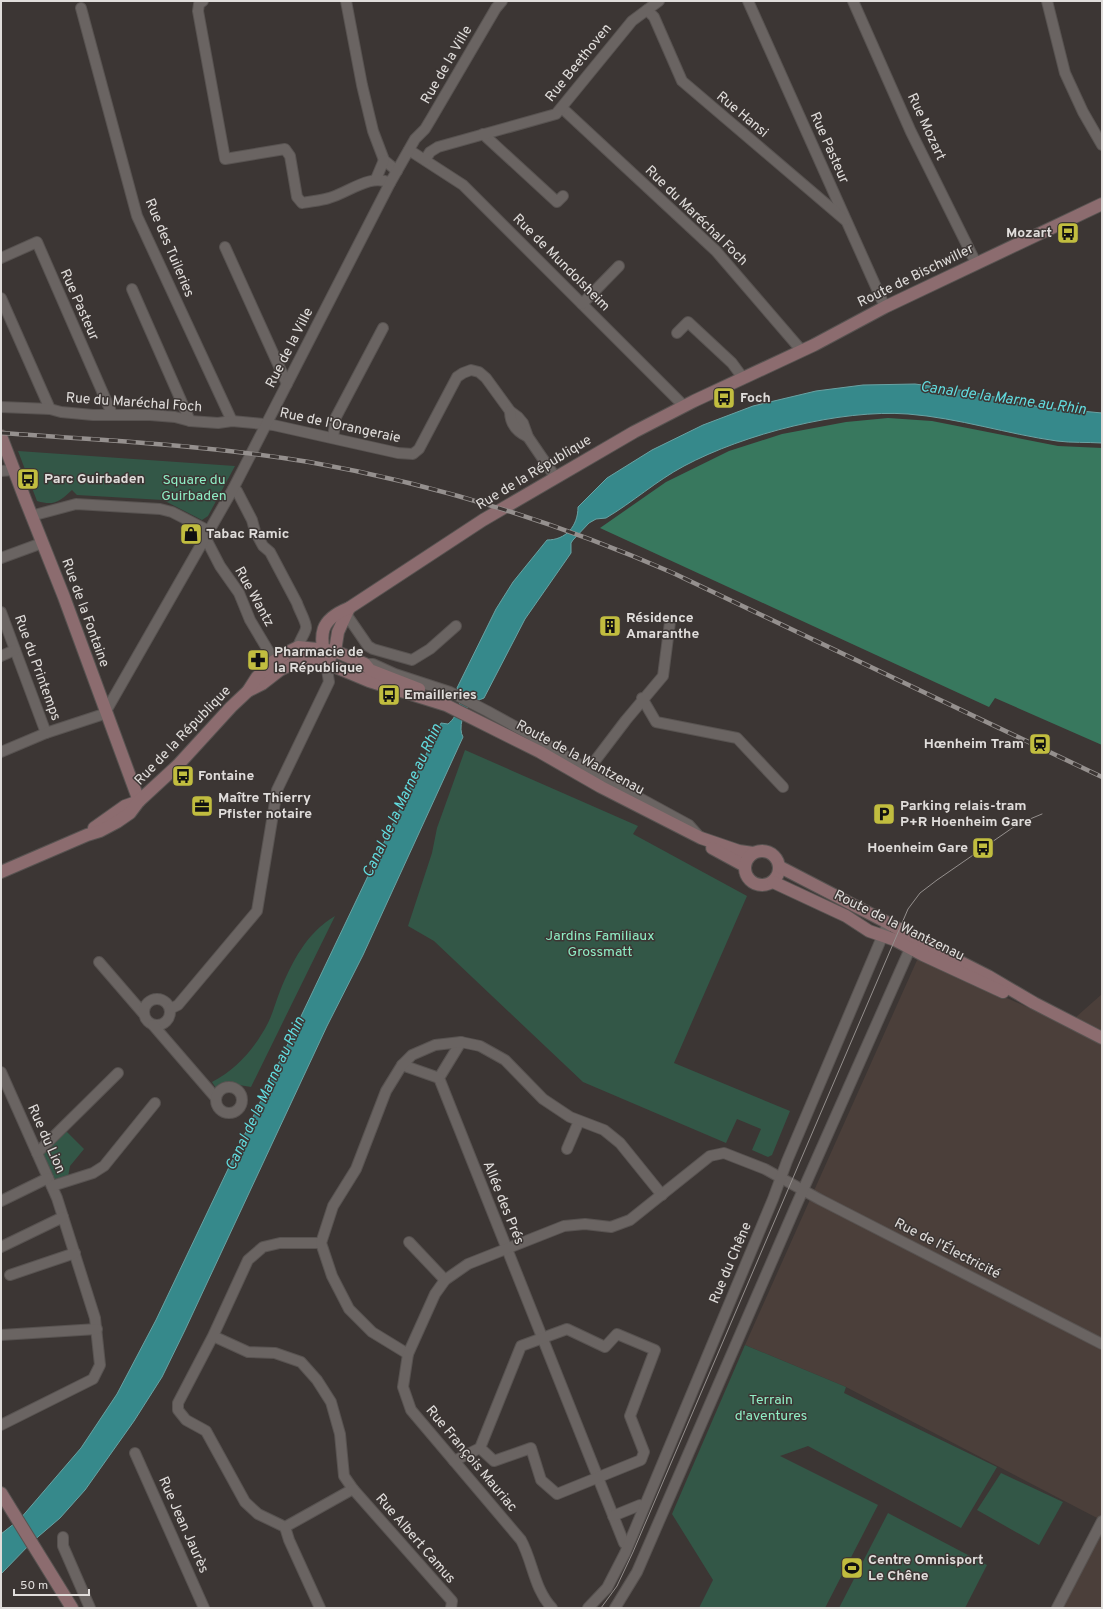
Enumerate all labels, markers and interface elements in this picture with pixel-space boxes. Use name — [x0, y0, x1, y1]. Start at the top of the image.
street label: Rue Beethoven — [542, 20, 616, 106]
street label: Rue de la Ville — [418, 23, 476, 107]
street label: Rue Hansi — [713, 88, 771, 142]
street label: Rue Mozart — [903, 91, 949, 163]
street label: Rue Pasteur — [806, 110, 852, 187]
street label: Rue du Maréchal Foch — [641, 162, 751, 270]
street label: Rue des Tuileries — [141, 196, 197, 300]
street label: Rue de Mundolsheim — [509, 211, 613, 315]
bus stop icon: Mozart — [1055, 220, 1081, 246]
place label: Mozart — [1006, 225, 1052, 242]
street label: Route de Bischwiller — [855, 240, 977, 312]
street label: Rue Pasteur — [56, 267, 102, 344]
street label: Rue de la Ville — [263, 305, 317, 391]
water label: Canal de la Marne au Rhin — [919, 378, 1087, 420]
bus stop icon: Foch — [711, 385, 737, 411]
street label: Rue du Maréchal Foch — [65, 390, 203, 416]
place label: Foch — [740, 390, 771, 407]
street label: Rue de l'Orangeraie — [278, 405, 402, 447]
street label: Rue de la République — [473, 432, 595, 514]
bus stop icon: Parc Guirbaden — [15, 466, 41, 492]
place label: Parc Guirbaden — [44, 471, 145, 488]
park label: Square du Guirbaden — [161, 472, 227, 505]
shop icon: Tabac Ramic — [178, 521, 204, 547]
place label: Tabac Ramic — [206, 526, 289, 543]
street label: Rue de la Fontaine — [57, 556, 113, 670]
street label: Rue Wantz — [230, 564, 278, 630]
place label: Résidence Amaranthe — [626, 610, 699, 643]
street label: Rue du Printemps — [10, 613, 64, 723]
building icon: Résidence Amaranthe — [597, 613, 623, 639]
place label: Pharmacie de la République — [274, 644, 364, 677]
pharmacy icon: Pharmacie de la République — [245, 647, 271, 673]
bus stop icon: Emailleries — [376, 682, 402, 708]
street label: Rue de la République — [131, 683, 235, 789]
place label: Emailleries — [404, 687, 477, 704]
street label: Route de la Wantzenau — [513, 717, 647, 799]
water label: Canal de la Marne au Rhin — [359, 721, 447, 881]
station icon: Hœnheim Tram — [1027, 731, 1053, 757]
place label: Hœnheim Tram — [924, 736, 1024, 753]
bus stop icon: Fontaine — [170, 763, 196, 789]
place label: Fontaine — [198, 768, 254, 785]
place label: Maître Thierry Pfister notaire — [218, 790, 312, 823]
office icon: Maître Thierry Pfister notaire — [189, 793, 215, 819]
place label: Parking relais-tram P+R Hoenheim Gare — [900, 798, 1032, 831]
parking icon: Parking relais-tram P+R Hoenheim Gare — [871, 801, 897, 827]
bus stop icon: Hoenheim Gare — [970, 835, 996, 861]
place label: Hoenheim Gare — [867, 840, 968, 857]
street label: Route de la Wantzenau — [831, 887, 967, 965]
park label: Jardins Familiaux Grossmatt — [546, 928, 654, 961]
water label: Canal de la Marne au Rhin — [222, 1014, 310, 1174]
street label: Rue du Lion — [23, 1102, 69, 1176]
street label: Allée des Prés — [479, 1159, 527, 1247]
street label: Rue de l'Électricité — [891, 1214, 1003, 1283]
street label: Rue du Chêne — [706, 1220, 756, 1306]
park label: Terrain d'aventures — [735, 1392, 807, 1425]
street label: Rue François Mauriac — [422, 1402, 520, 1516]
street label: Rue Jean Jaurès — [154, 1474, 212, 1576]
street label: Rue Albert Camus — [371, 1491, 459, 1587]
place label: Centre Omnisport Le Chêne — [868, 1552, 984, 1585]
sports icon: Centre Omnisport Le Chêne — [839, 1555, 865, 1581]
scale bar — [14, 1571, 89, 1597]
text: 50 m — [20, 1578, 48, 1594]

